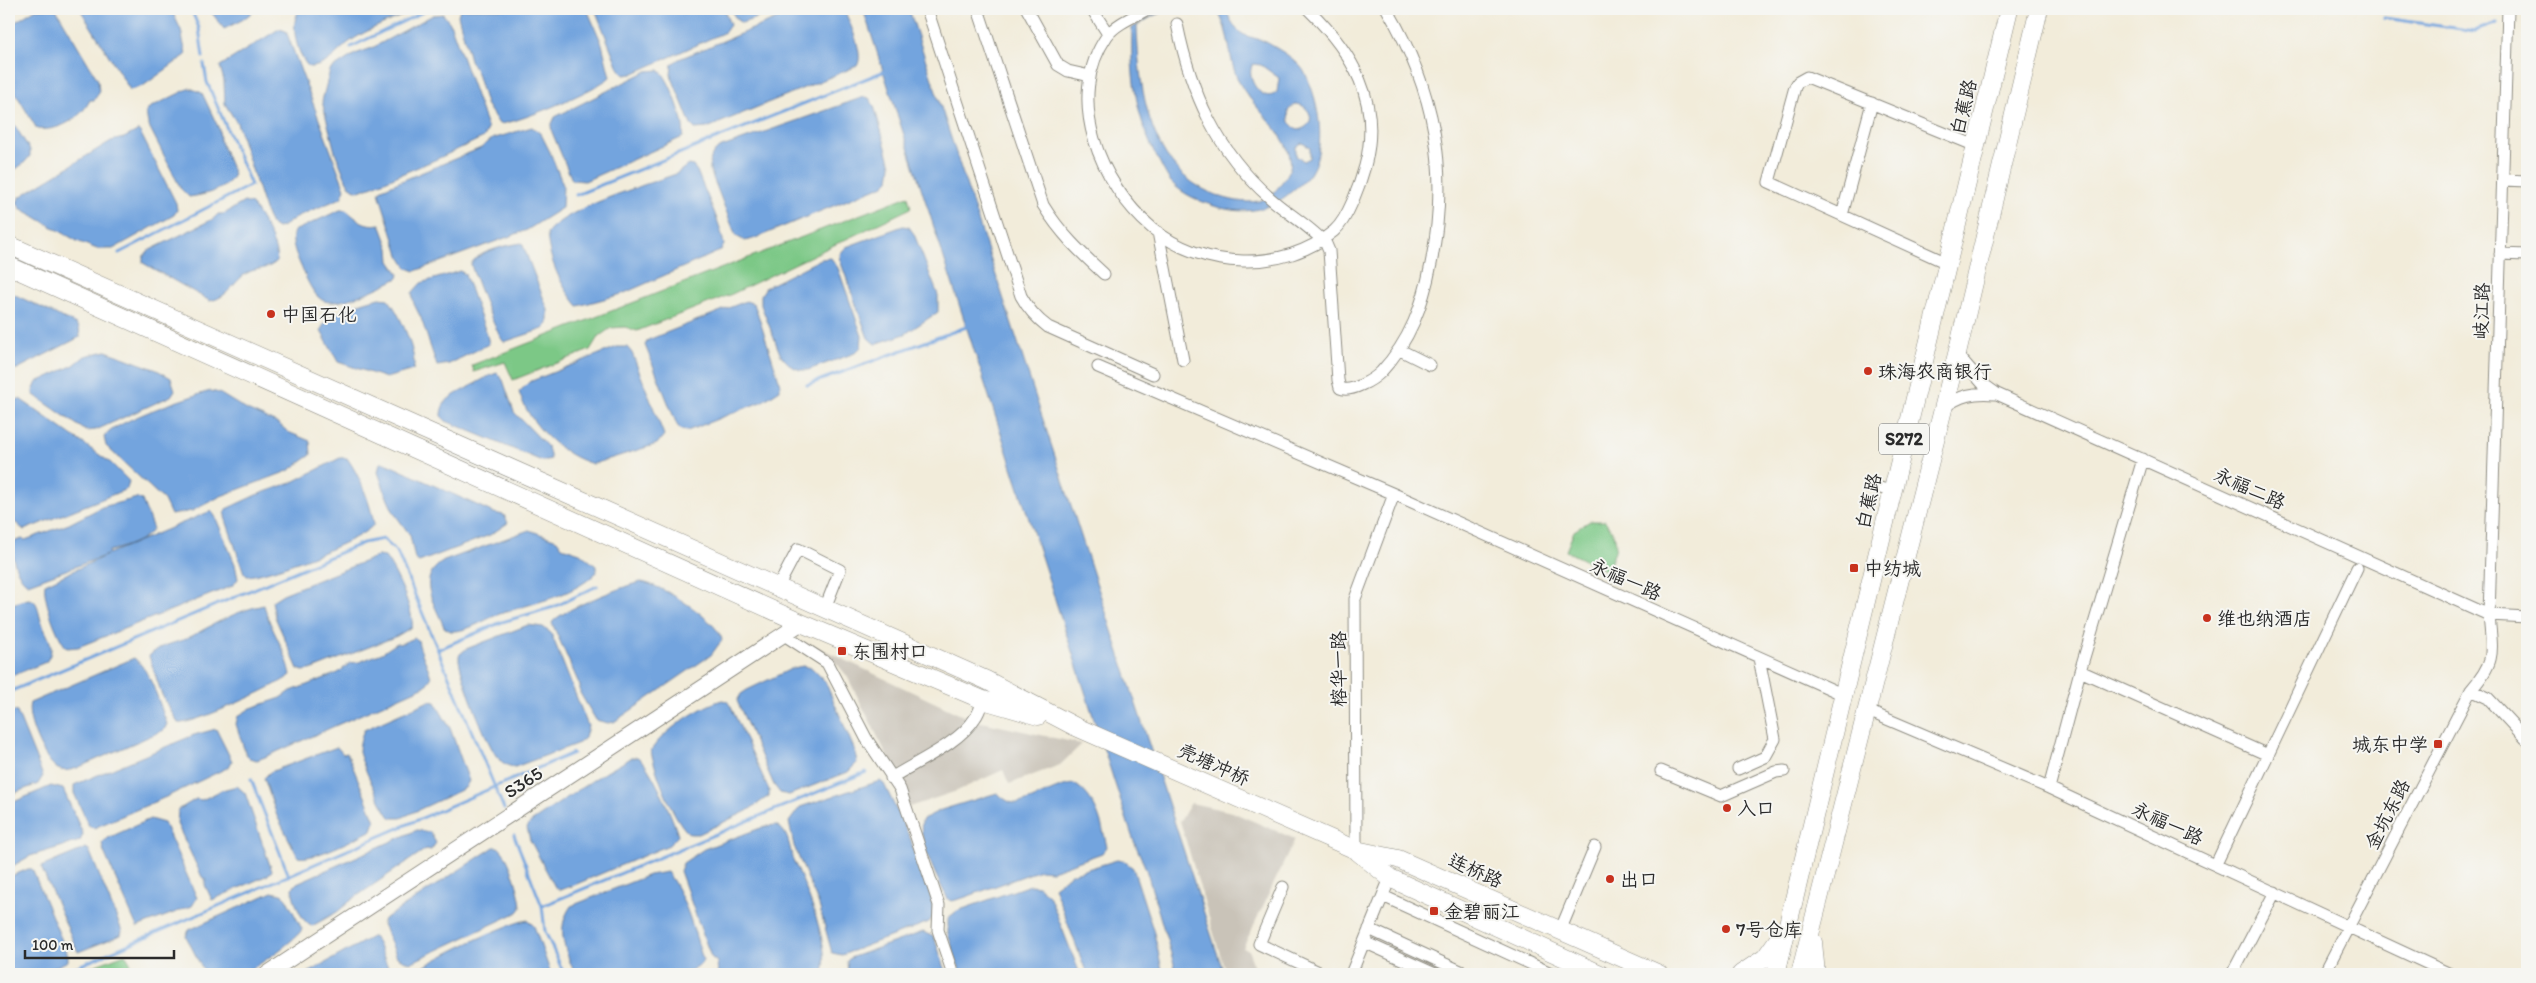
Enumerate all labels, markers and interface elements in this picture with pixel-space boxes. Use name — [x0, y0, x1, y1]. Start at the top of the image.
street label: 白蕉路 — [1945, 77, 1982, 138]
street label: 岐江路 — [2469, 282, 2494, 340]
place label: 中国石化 — [281, 303, 357, 326]
marker: 中国石化 — [265, 308, 277, 320]
place label: 珠海农商银行 — [1878, 360, 1992, 383]
marker: 珠海农商银行 — [1862, 365, 1874, 377]
road number: S272 — [1879, 424, 1929, 454]
street label: 永福二路 — [2210, 462, 2289, 514]
street label: 白蕉路 — [1851, 471, 1886, 531]
street label: 永福一路 — [1586, 553, 1665, 605]
place label: 中纺城 — [1864, 557, 1921, 580]
marker: 中纺城 — [1848, 562, 1860, 574]
place label: 维也纳酒店 — [2217, 607, 2312, 630]
marker: 维也纳酒店 — [2201, 612, 2213, 624]
street label: 榕华一路 — [1327, 631, 1350, 707]
place label: 东围村口 — [852, 640, 928, 663]
marker: 东围村口 — [836, 645, 848, 657]
place label: 城东中学 — [2352, 733, 2428, 756]
street label: 壳塘冲桥 — [1174, 738, 1253, 790]
marker: 城东中学 — [2432, 738, 2444, 750]
street label: S365 — [500, 762, 547, 803]
street label: 金坑东路 — [2360, 775, 2415, 853]
place label: 入口 — [1737, 797, 1775, 820]
street label: 永福一路 — [2128, 797, 2207, 850]
marker: 入口 — [1721, 802, 1733, 814]
street label: 连桥路 — [1445, 848, 1507, 893]
place label: 出口 — [1620, 868, 1658, 891]
marker: 出口 — [1604, 873, 1616, 885]
place label: 金碧丽江 — [1444, 900, 1520, 923]
marker: 金碧丽江 — [1428, 905, 1440, 917]
place label: 7号仓库 — [1736, 918, 1802, 941]
marker: 7号仓库 — [1720, 923, 1732, 935]
scale bar — [25, 928, 174, 960]
text: 100 m — [32, 936, 74, 954]

